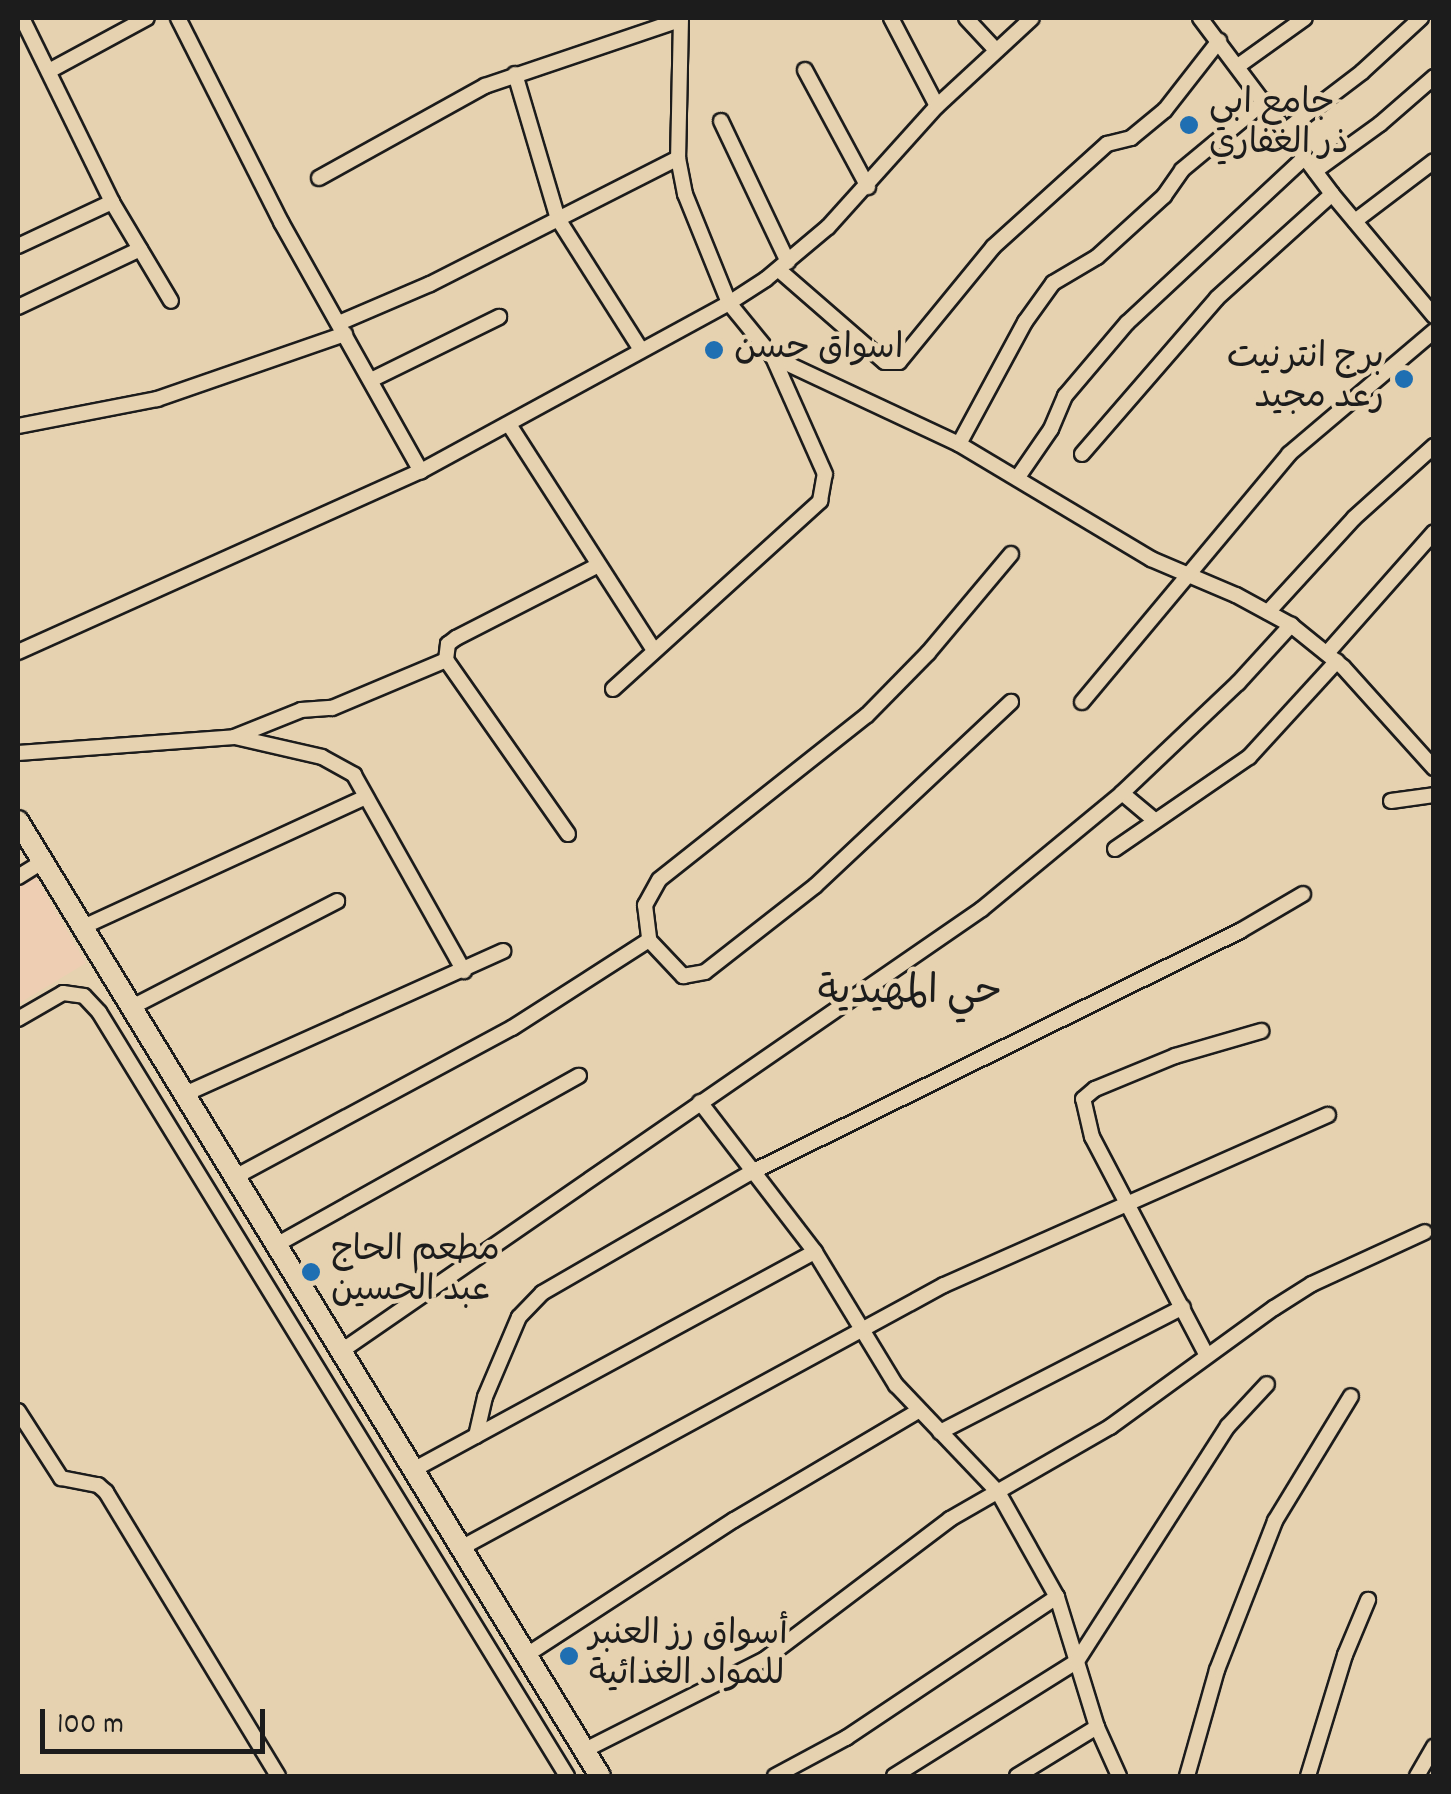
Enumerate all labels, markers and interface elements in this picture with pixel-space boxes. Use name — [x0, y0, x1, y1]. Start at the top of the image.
place label: جامع ابي ذر الغفاري — [1209, 84, 1349, 166]
marker: جامع ابي ذر الغفاري — [1178, 114, 1200, 136]
place label: اسواق حسن — [734, 329, 904, 371]
place label: برج انترنيت رعد مجيد — [1227, 338, 1384, 420]
marker: اسواق حسن — [703, 339, 725, 361]
marker: برج انترنيت رعد مجيد — [1393, 368, 1415, 390]
district label: حي المهيدية — [818, 971, 1002, 1019]
place label: مطعم الحاج عبد الحسين — [331, 1231, 500, 1313]
marker: مطعم الحاج عبد الحسين — [300, 1261, 322, 1283]
place label: أسواق رز العنبر للمواد الغذائية — [589, 1615, 788, 1697]
marker: أسواق رز العنبر للمواد الغذائية — [558, 1645, 580, 1667]
scale bar — [45, 1689, 270, 1751]
text: 100 m — [57, 1705, 124, 1748]

